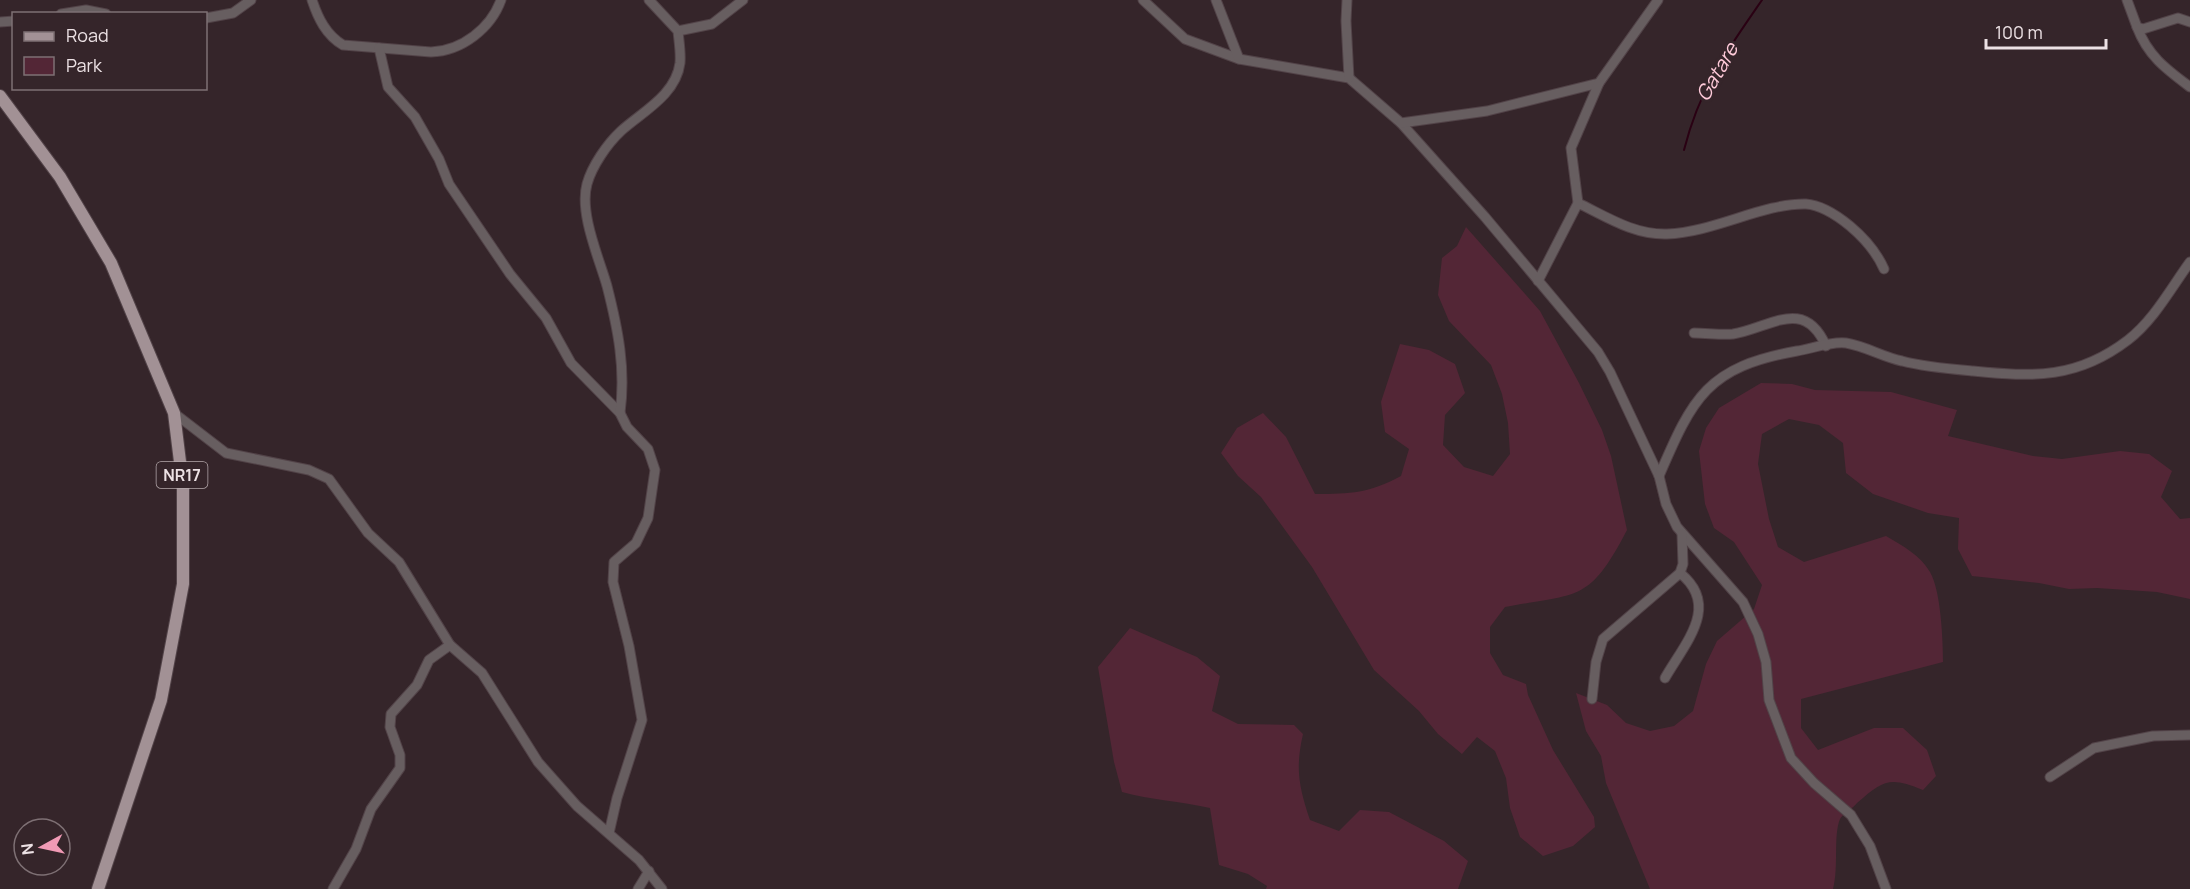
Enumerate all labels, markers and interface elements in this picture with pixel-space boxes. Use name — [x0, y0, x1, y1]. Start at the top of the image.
legend — [12, 12, 207, 90]
scale bar — [1986, 12, 2106, 50]
text: 100 m — [1995, 20, 2043, 44]
text: Road — [66, 23, 109, 47]
water label: Gatare — [1689, 37, 1745, 106]
text: Park — [66, 53, 103, 77]
road number: NR17 — [156, 462, 207, 488]
north arrow — [12, 817, 72, 877]
text: N — [15, 842, 39, 856]

